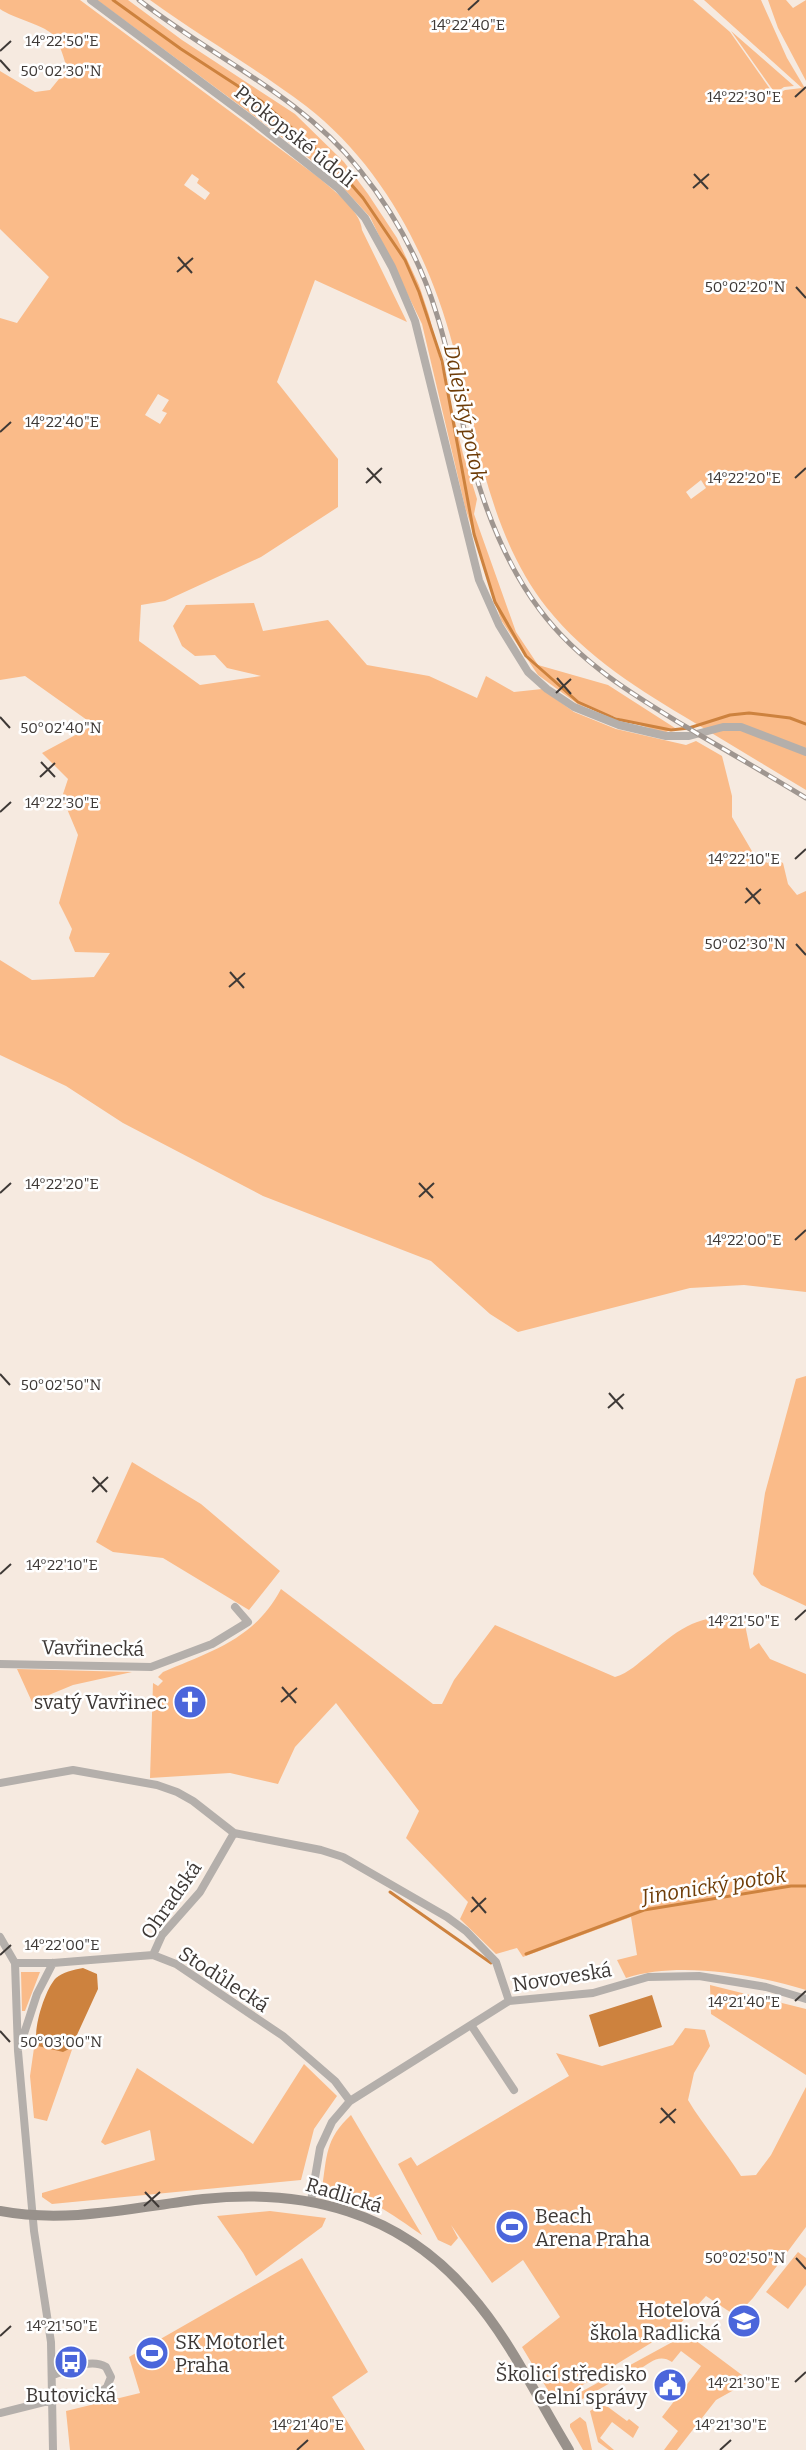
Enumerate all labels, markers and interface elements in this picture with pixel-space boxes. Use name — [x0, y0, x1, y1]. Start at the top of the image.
text: 14°22'40"E — [431, 16, 505, 34]
text: 14°22'50"E — [25, 32, 99, 50]
text: 50°02'30"N — [20, 62, 102, 80]
street label: Prokopské údolí — [230, 80, 360, 192]
text: 14°22'30"E — [707, 88, 781, 106]
text: 50°02'20"N — [705, 278, 785, 296]
water label: Dalejský potok — [438, 342, 492, 484]
text: 14°22'40"E — [25, 413, 99, 431]
text: 14°22'20"E — [707, 469, 781, 487]
text: 50°02'40"N — [20, 719, 102, 737]
text: 14°22'30"E — [25, 794, 99, 812]
text: 14°22'10"E — [708, 850, 780, 868]
text: 50°02'30"N — [704, 935, 786, 953]
text: 14°22'20"E — [25, 1175, 99, 1193]
text: 14°22'00"E — [707, 1231, 782, 1249]
text: 50°02'50"N — [21, 1376, 101, 1394]
text: 14°22'10"E — [26, 1556, 98, 1574]
text: 14°21'50"E — [708, 1612, 780, 1630]
street label: Vavřinecká — [41, 1635, 145, 1661]
church icon: svatý Vavřinec — [172, 1684, 208, 1720]
place label: svatý Vavřinec — [34, 1690, 167, 1714]
street label: Ohradská — [135, 1856, 207, 1944]
water label: Jinonický potok — [638, 1862, 789, 1911]
text: 14°22'00"E — [25, 1936, 100, 1954]
street label: Stodůlecká — [174, 1941, 274, 2017]
street label: Novoveská — [511, 1957, 613, 1997]
text: 14°21'40"E — [708, 1993, 780, 2011]
text: 50°03'00"N — [20, 2033, 102, 2051]
street label: Radlická — [303, 2172, 385, 2218]
place label: Beach Arena Praha — [535, 2204, 650, 2251]
sports icon: Beach Arena Praha — [494, 2209, 530, 2245]
text: 50°02'50"N — [705, 2249, 785, 2267]
place label: Hotelová škola Radlická — [590, 2298, 721, 2345]
school or university icon: Hotelová škola Radlická — [726, 2303, 762, 2339]
text: 14°21'50"E — [26, 2317, 98, 2335]
place label: SK Motorlet Praha — [175, 2330, 285, 2377]
sports icon: SK Motorlet Praha — [134, 2335, 170, 2371]
bus stop icon: Butovická — [53, 2344, 89, 2380]
place label: Školicí středisko Celní správy — [496, 2362, 647, 2409]
public building icon: Školicí středisko Celní správy — [652, 2367, 688, 2403]
text: 14°21'30"E — [708, 2374, 780, 2392]
place label: Butovická — [25, 2383, 117, 2407]
text: 14°21'40"E — [272, 2416, 344, 2434]
text: 14°21'30"E — [695, 2416, 767, 2434]

